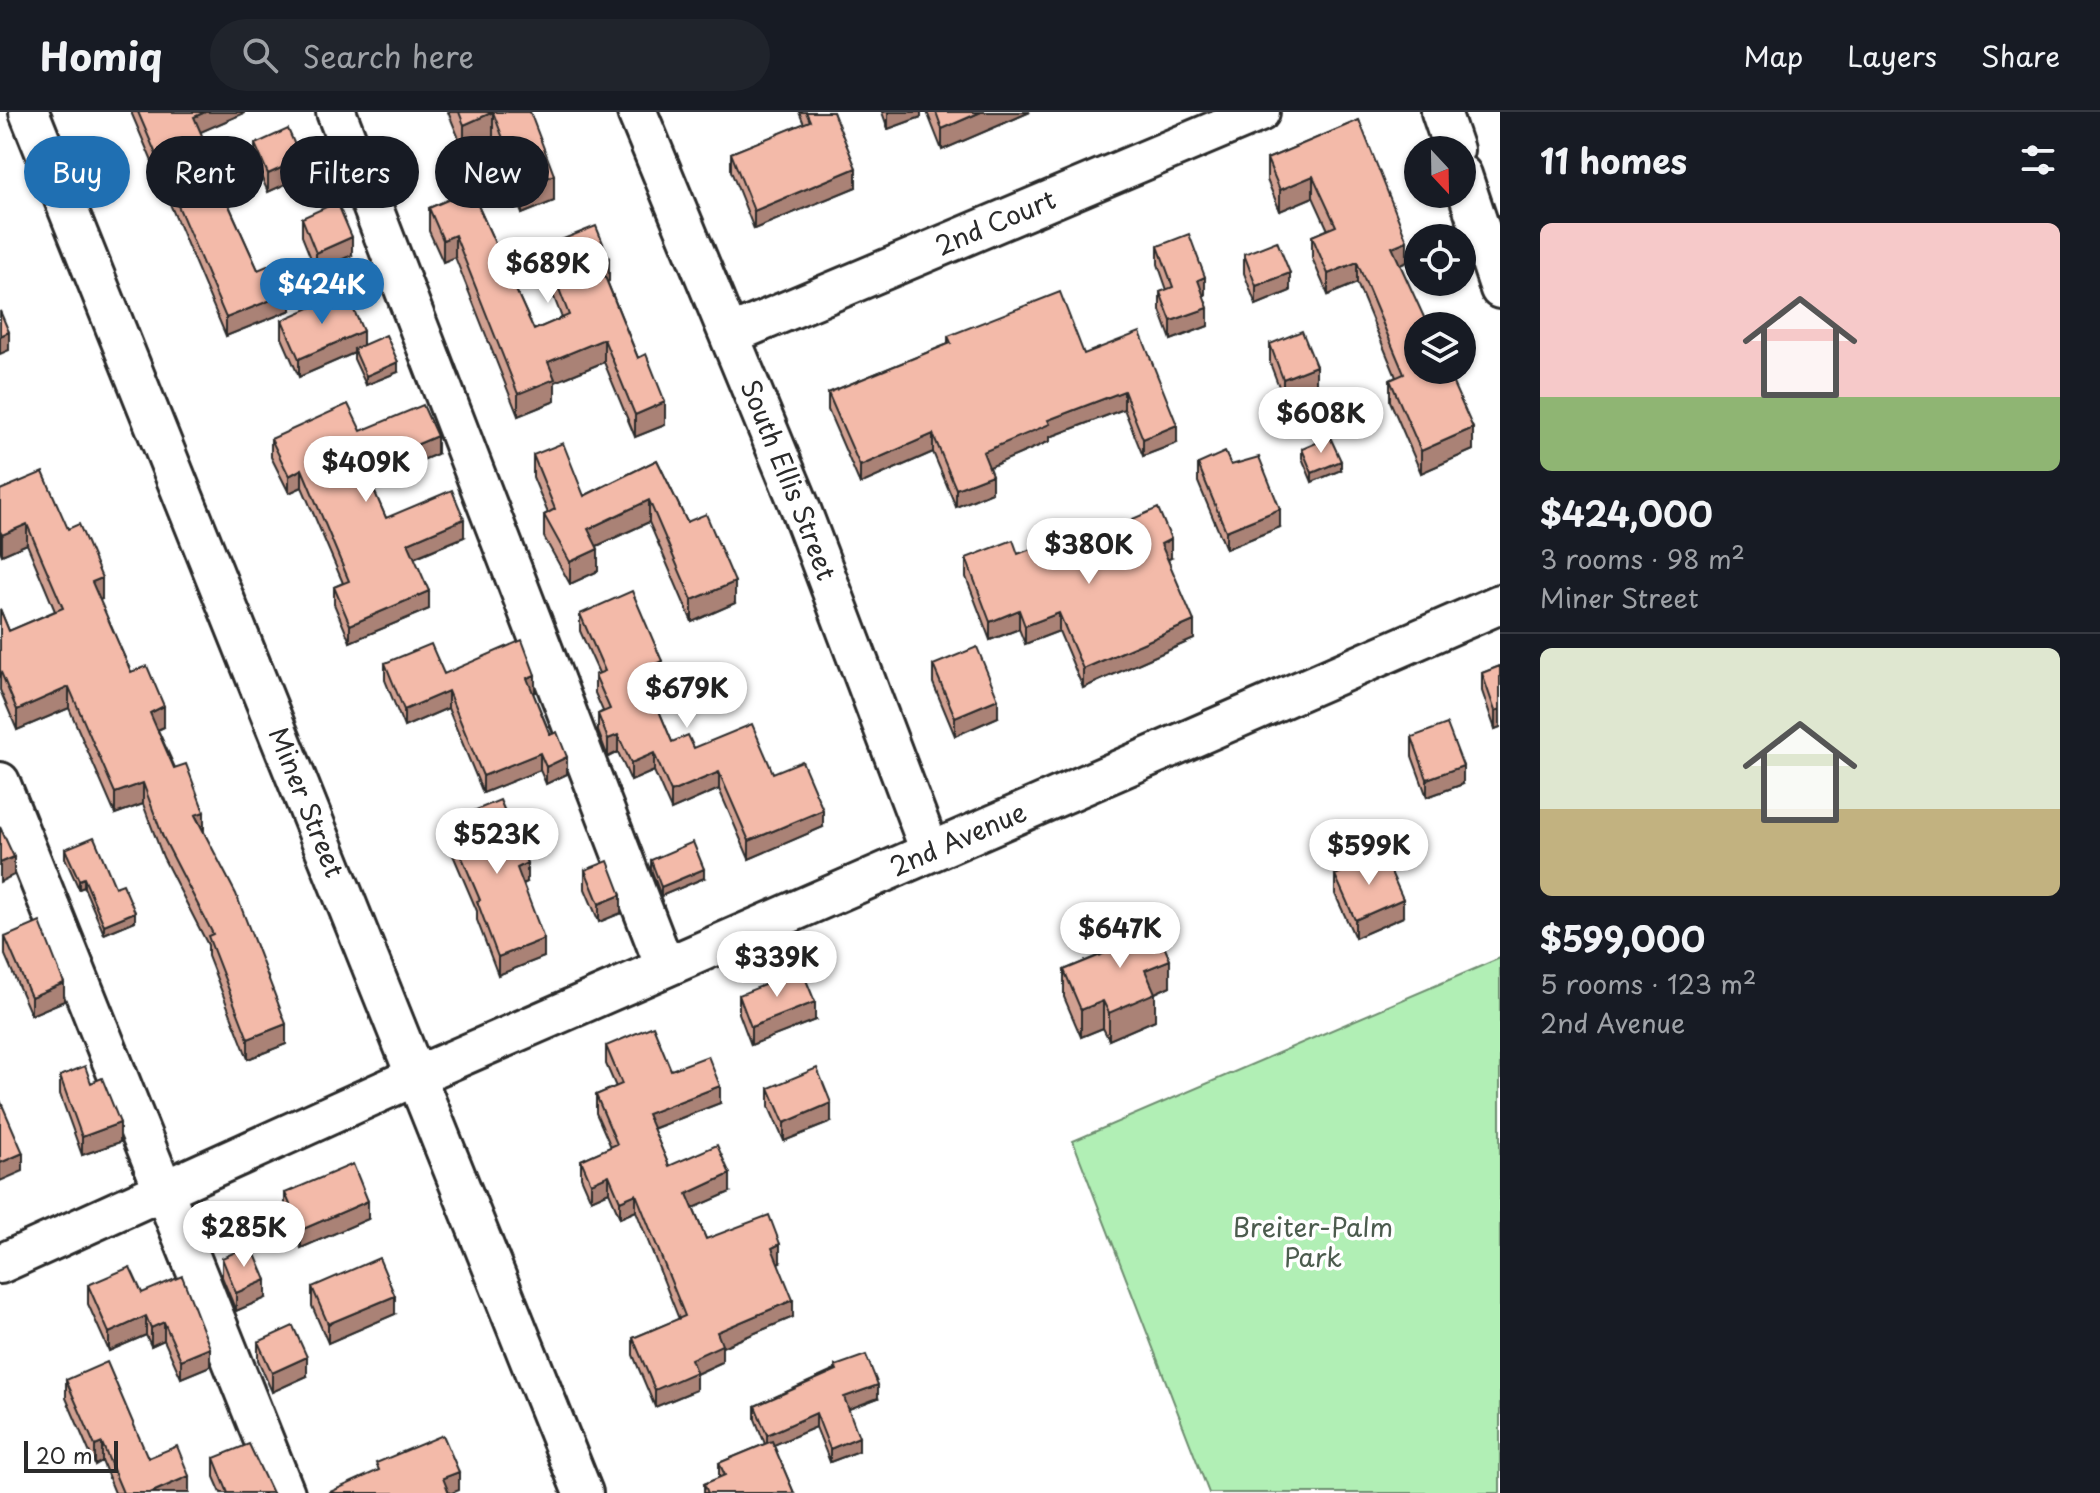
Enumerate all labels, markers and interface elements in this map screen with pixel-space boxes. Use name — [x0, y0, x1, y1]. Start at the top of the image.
search box — [210, 19, 770, 91]
text: Homiq — [40, 27, 162, 84]
icon: search — [238, 33, 282, 77]
text: Search here — [302, 33, 474, 78]
text: Map — [1743, 34, 1803, 77]
text: Layers — [1847, 34, 1937, 77]
text: Share — [1981, 34, 2060, 77]
text: 11 homes — [1540, 134, 1687, 186]
chip: Buy — [24, 136, 130, 208]
chip: Rent — [146, 136, 264, 208]
chip: Filters — [280, 136, 419, 208]
chip: New — [435, 136, 549, 208]
north arrow — [1404, 136, 1476, 208]
map controls — [1404, 136, 1476, 384]
icon: filters — [2016, 138, 2060, 182]
street label: 2nd Court — [929, 179, 1061, 264]
button: locate — [1404, 224, 1476, 296]
pin: $689K — [492, 237, 604, 305]
text: $689K — [506, 243, 590, 282]
pin: $424K — [266, 258, 378, 326]
text: $424K — [278, 264, 366, 303]
icon: home — [1728, 275, 1872, 419]
button: layers — [1404, 312, 1476, 384]
street label: South Ellis Street — [732, 374, 847, 585]
pin: $608K — [1265, 387, 1377, 455]
text: $608K — [1276, 393, 1366, 432]
pin: $409K — [310, 436, 422, 504]
text: $409K — [322, 442, 410, 481]
text: $424,000 — [1540, 487, 1713, 539]
pin: $380K — [1033, 518, 1145, 586]
text: $380K — [1045, 524, 1133, 563]
text: 3 rooms · 98 m² — [1540, 539, 1745, 578]
text: Miner Street — [1540, 578, 1699, 617]
pin: $679K — [631, 662, 743, 730]
text: $679K — [645, 668, 729, 707]
icon: home — [1728, 700, 1872, 844]
street label: Miner Street — [260, 721, 355, 883]
street label: 2nd Avenue — [883, 792, 1032, 885]
pin: $523K — [441, 808, 553, 876]
text: $523K — [454, 814, 540, 853]
pin: $599K — [1313, 819, 1425, 887]
text: $599K — [1327, 825, 1411, 864]
pin: $647K — [1064, 902, 1176, 970]
text: $647K — [1078, 908, 1162, 947]
text: $599,000 — [1540, 912, 1705, 964]
pin: $339K — [721, 931, 833, 999]
text: $339K — [735, 937, 819, 976]
text: 5 rooms · 123 m² — [1540, 964, 1756, 1003]
text: 2nd Avenue — [1540, 1003, 1685, 1042]
pin: $285K — [188, 1201, 300, 1269]
text: $285K — [201, 1207, 287, 1246]
park label: Breiter-Palm Park — [1233, 1207, 1393, 1276]
scale bar — [24, 1437, 118, 1473]
text: 20 m — [36, 1438, 93, 1471]

